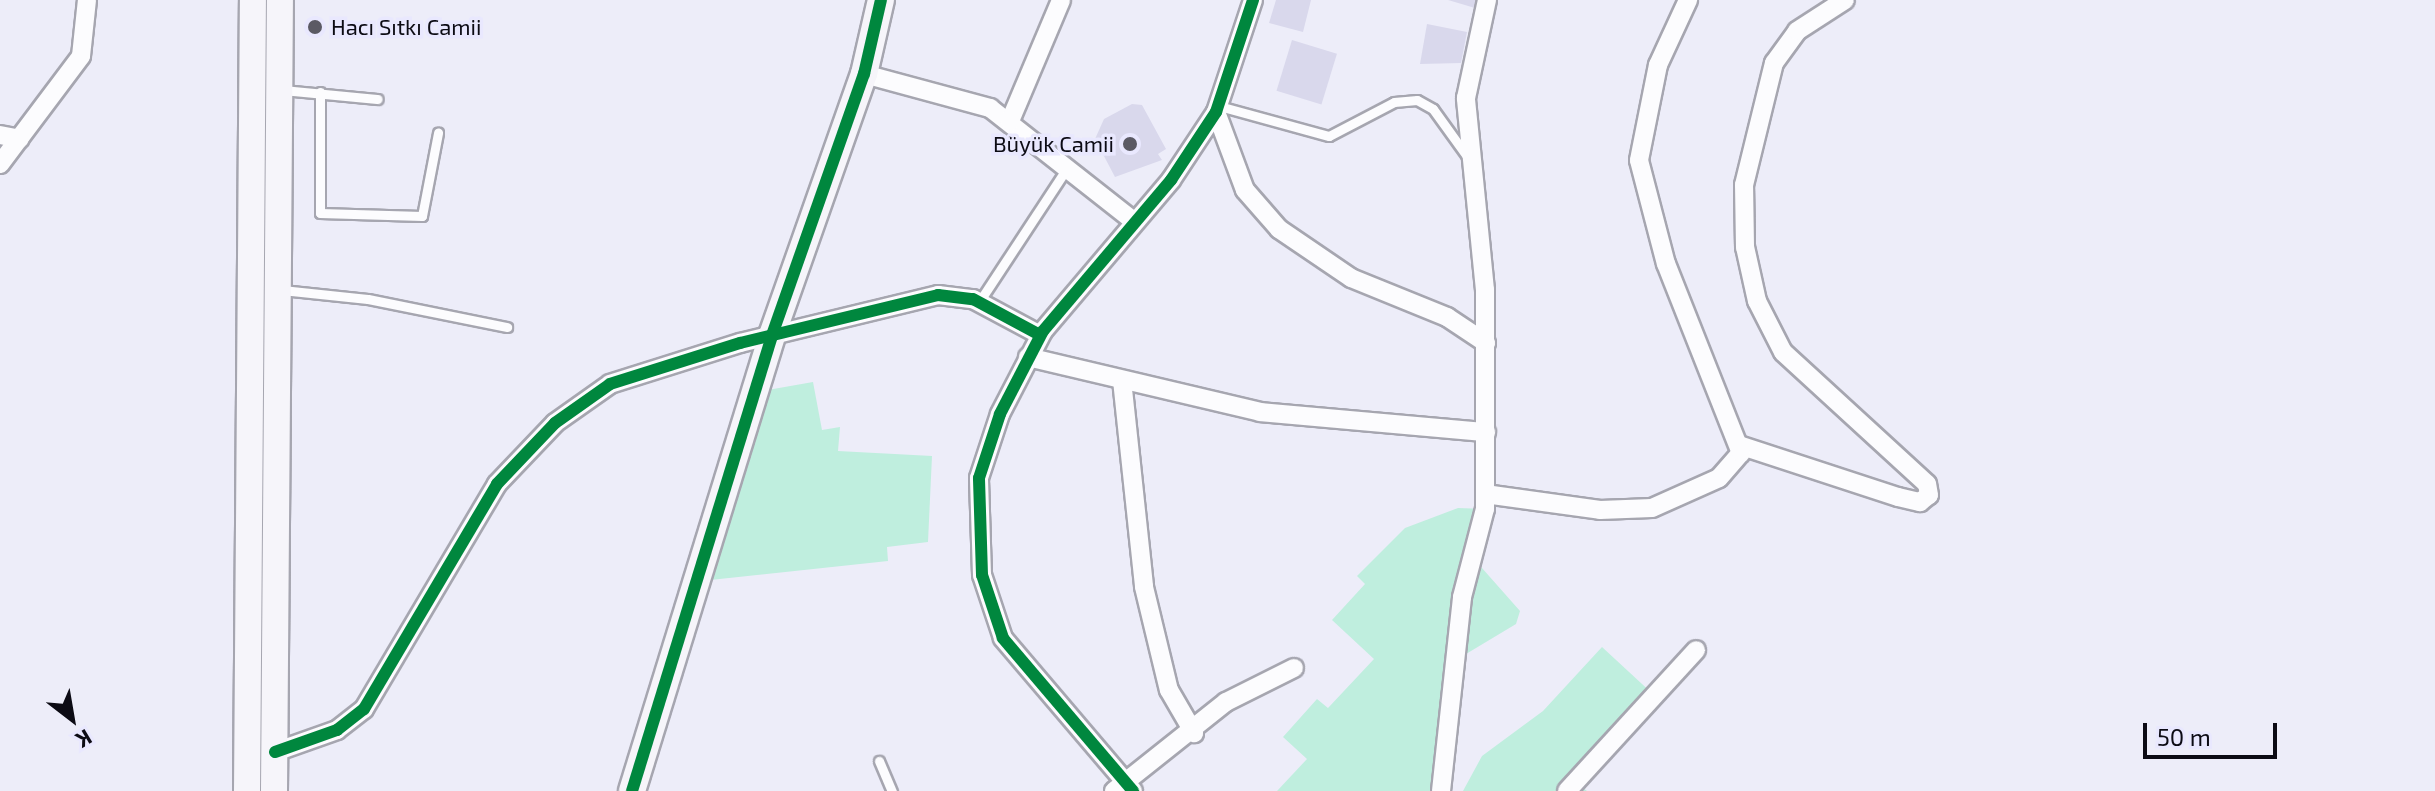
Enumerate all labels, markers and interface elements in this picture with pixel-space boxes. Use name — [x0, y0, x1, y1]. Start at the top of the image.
place label: Hacı Sıtkı Camii — [331, 14, 482, 40]
marker: Hacı Sıtkı Camii — [306, 18, 324, 36]
place label: Büyük Camii — [993, 131, 1114, 157]
marker: Büyük Camii — [1121, 135, 1139, 153]
north arrow — [32, 679, 112, 759]
scale bar — [2147, 707, 2281, 757]
text: 50 m — [2157, 722, 2211, 751]
text: K — [72, 725, 97, 754]

